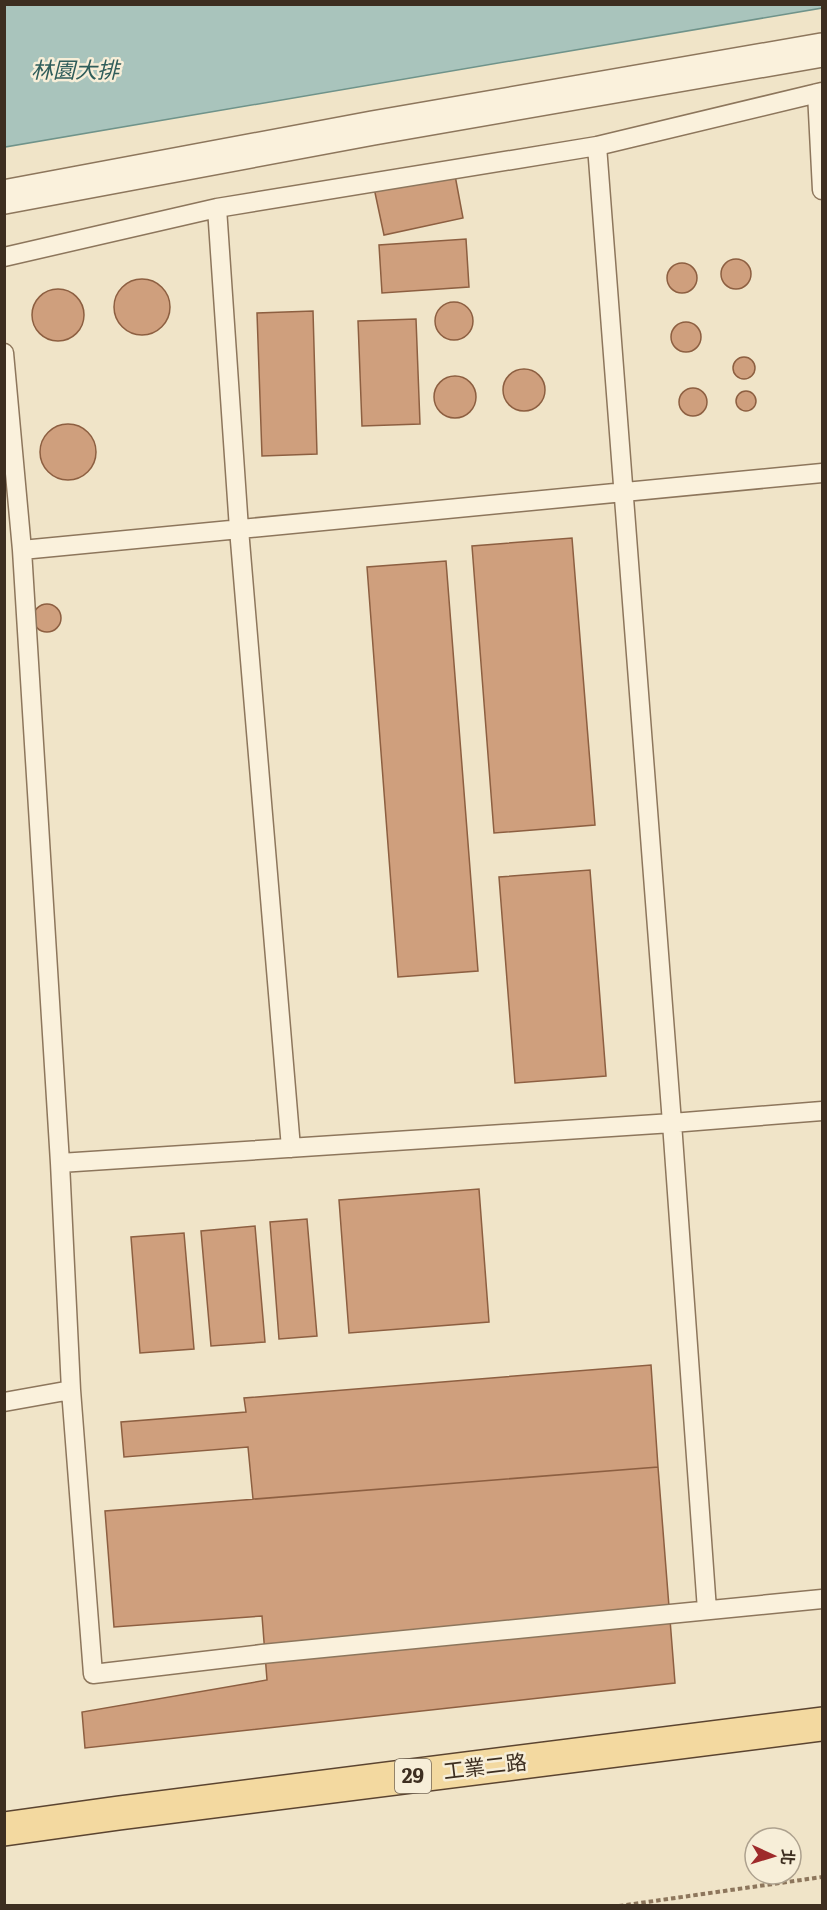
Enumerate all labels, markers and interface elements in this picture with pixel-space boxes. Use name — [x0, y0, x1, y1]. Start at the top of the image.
water label: 林園大排 — [31, 52, 122, 85]
street label: 工業二路 — [441, 1744, 528, 1785]
road number: 29 — [395, 1759, 431, 1793]
north arrow — [743, 1826, 803, 1886]
text: 北 — [776, 1848, 801, 1866]

